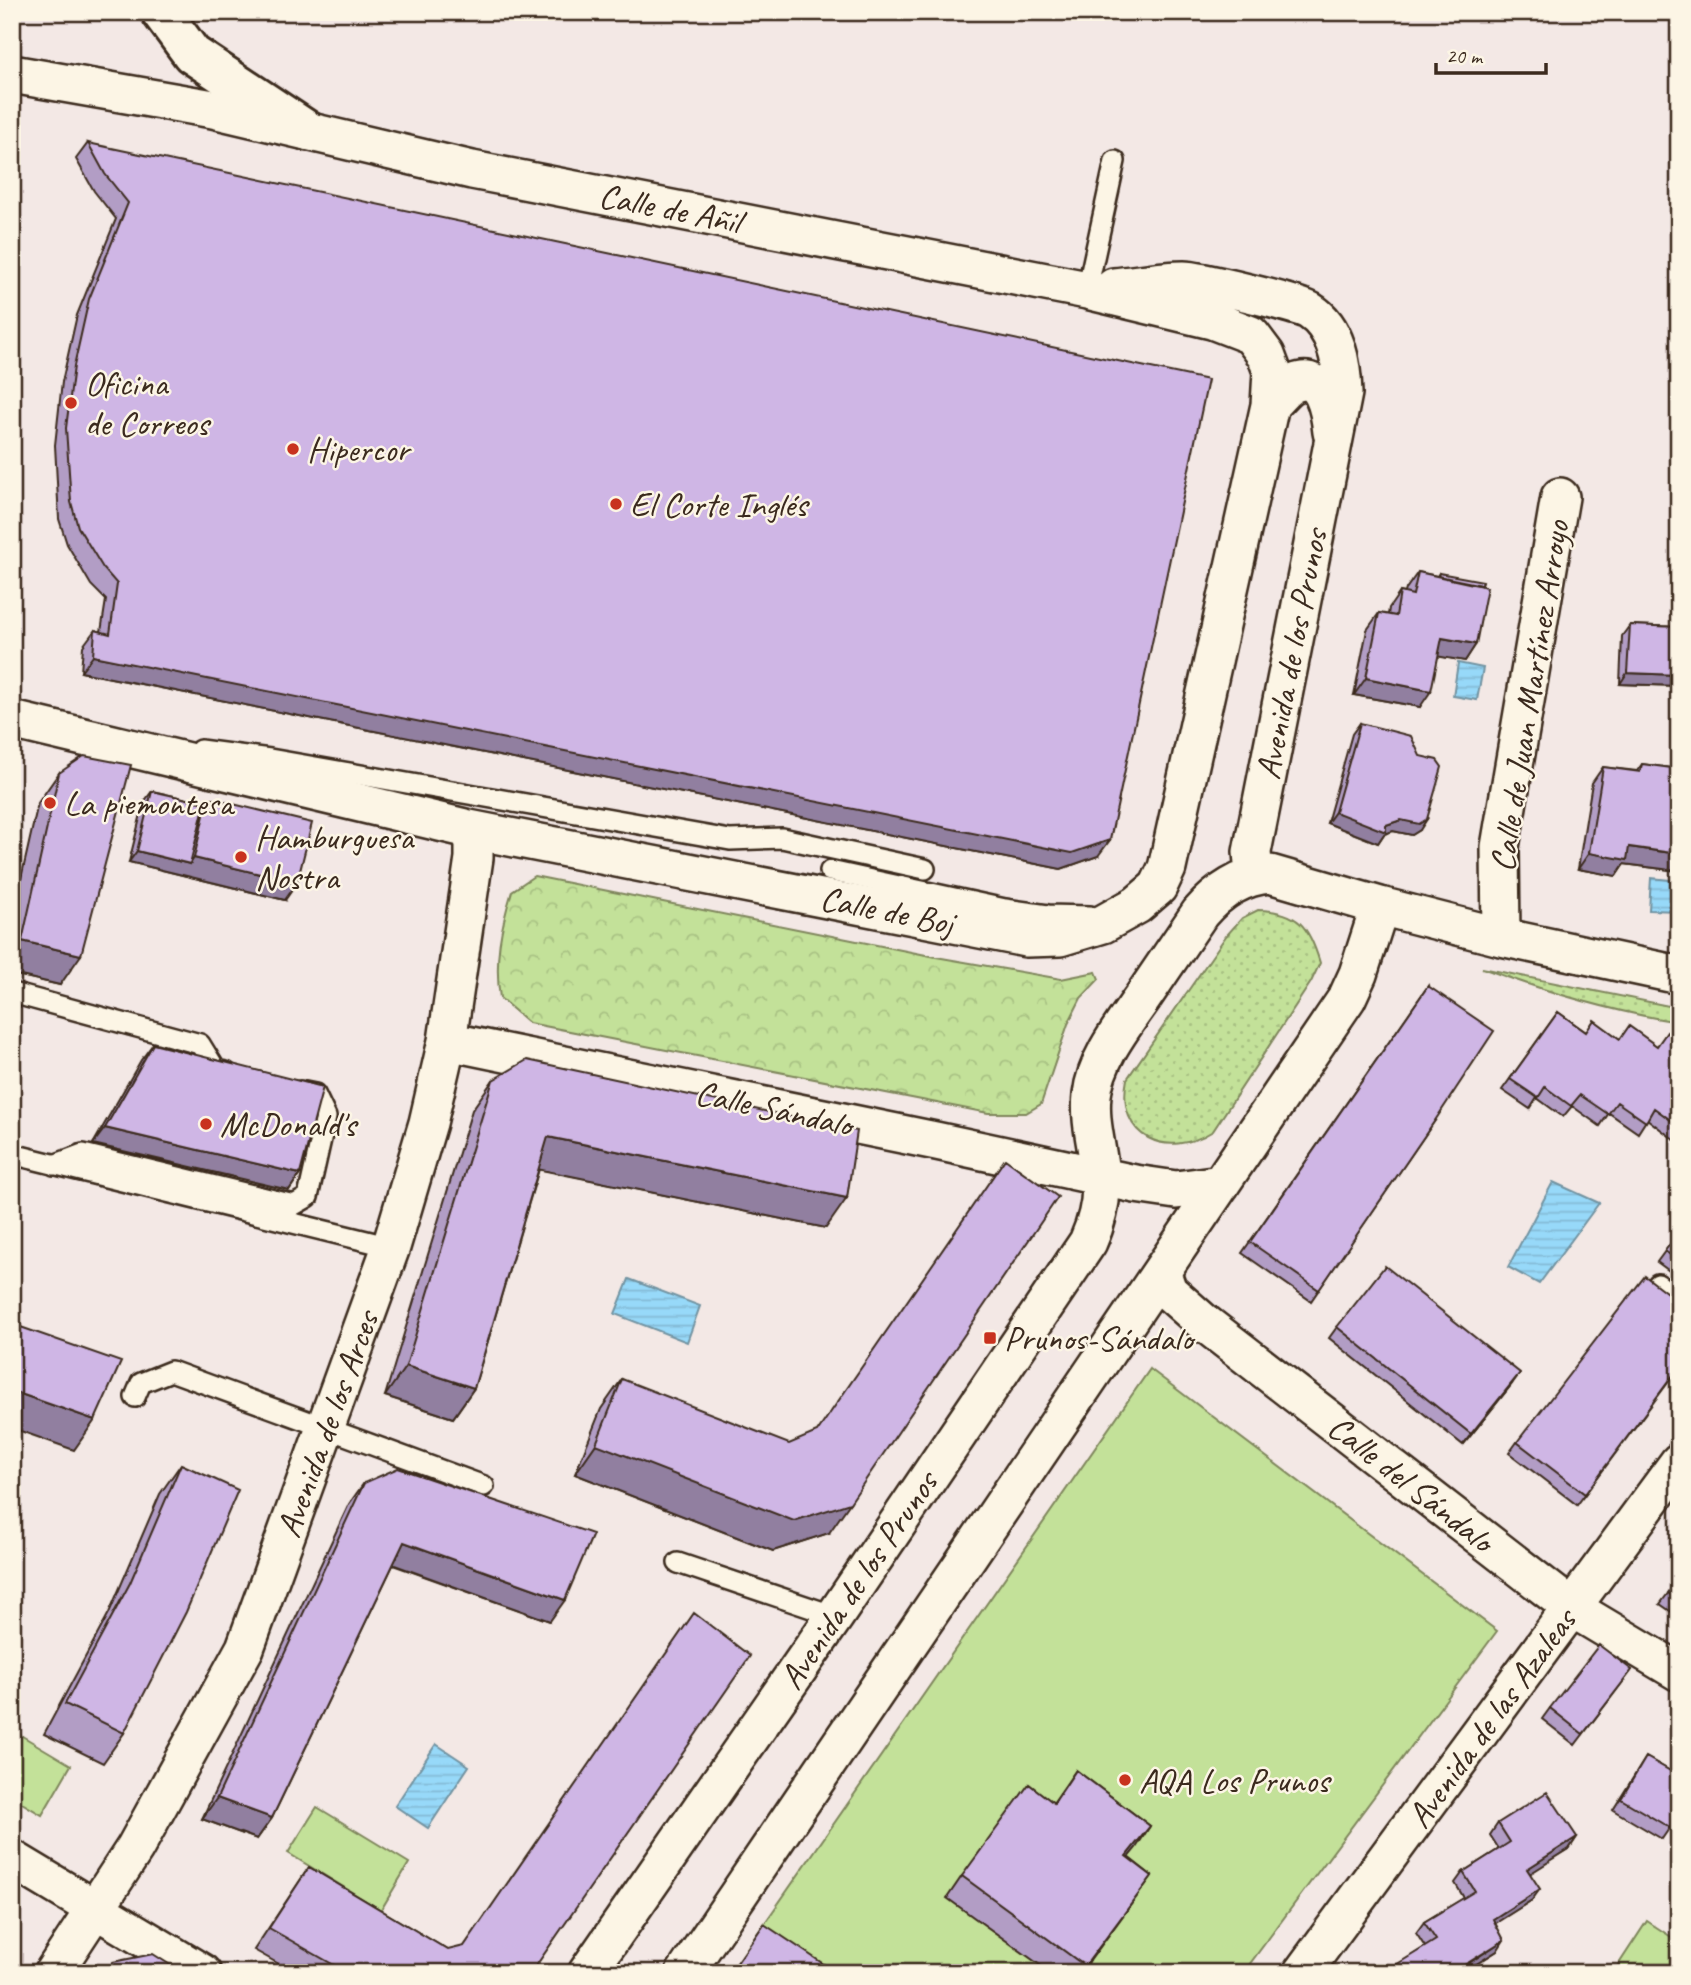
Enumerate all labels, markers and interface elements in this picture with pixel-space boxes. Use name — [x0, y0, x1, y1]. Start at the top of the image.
scale bar — [1436, 32, 1546, 76]
text: 20 m — [1446, 43, 1484, 69]
street label: Calle de Añil — [595, 173, 750, 245]
place label: Oficina de Correos — [85, 361, 211, 446]
marker: Oficina de Correos — [63, 395, 79, 411]
place label: Hipercor — [307, 427, 412, 472]
marker: Hipercor — [285, 441, 301, 457]
place label: El Corte Inglés — [630, 482, 810, 527]
marker: El Corte Inglés — [608, 496, 624, 512]
street label: Calle de Juan Martínez Arroyo — [1480, 516, 1580, 875]
street label: Avenida de los Prunos — [1245, 522, 1338, 783]
place label: La piemontesa — [64, 781, 235, 826]
marker: La piemontesa — [42, 795, 58, 811]
place label: Hamburguesa Nostra — [255, 815, 415, 900]
marker: Hamburguesa Nostra — [233, 849, 249, 865]
street label: Calle de Boj — [817, 876, 961, 946]
street label: Calle Sándalo — [692, 1070, 860, 1148]
place label: McDonald's — [220, 1102, 359, 1147]
marker: McDonald's — [198, 1116, 214, 1132]
street label: Avenida de los Arces — [266, 1302, 390, 1543]
place label: Prunos-Sándalo — [1004, 1316, 1196, 1361]
marker: Prunos-Sándalo — [982, 1330, 998, 1346]
street label: Calle del Sándalo — [1319, 1405, 1506, 1564]
street label: Avenida de los Prunos — [769, 1460, 950, 1698]
street label: Avenida de las Azaleas — [1397, 1597, 1588, 1837]
place label: AQA Los Prunos — [1139, 1758, 1332, 1803]
marker: AQA Los Prunos — [1117, 1772, 1133, 1788]

